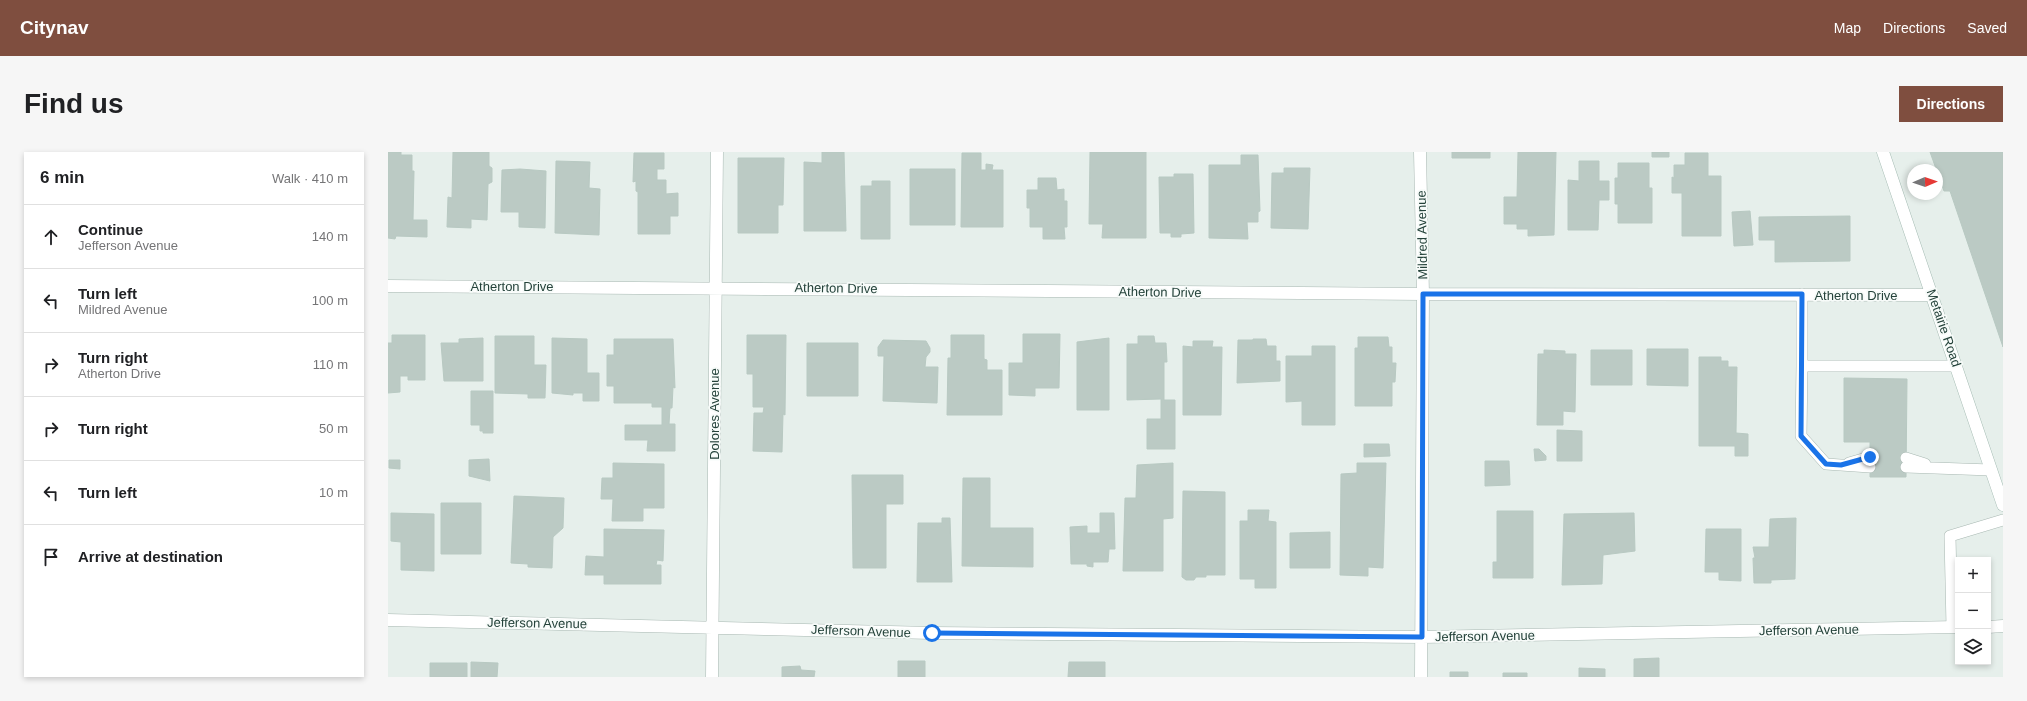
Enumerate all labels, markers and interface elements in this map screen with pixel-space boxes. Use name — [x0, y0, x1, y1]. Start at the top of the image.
text: Citynav — [20, 17, 89, 38]
text: Map — [1834, 20, 1861, 36]
text: Directions — [1883, 20, 1945, 36]
text: Saved — [1967, 20, 2007, 36]
button: Directions — [1899, 86, 2003, 122]
text: Find us — [24, 88, 124, 119]
north arrow — [1907, 164, 1943, 200]
text: 6 min — [40, 168, 84, 187]
text: Walk · 410 m — [272, 171, 348, 186]
street label: Mildred Avenue — [1414, 190, 1430, 280]
text: Continue — [78, 221, 143, 238]
icon: ahead — [40, 226, 62, 248]
text: 140 m — [312, 229, 348, 244]
text: Jefferson Avenue — [78, 238, 178, 253]
street label: Atherton Drive — [470, 279, 554, 294]
street label: Atherton Drive — [794, 280, 878, 296]
street label: Atherton Drive — [1118, 284, 1202, 300]
text: Turn left — [78, 285, 137, 302]
street label: Metairie Road — [1924, 287, 1964, 369]
street label: Atherton Drive — [1814, 288, 1898, 303]
icon: left — [40, 290, 62, 312]
text: 100 m — [312, 293, 348, 308]
text: Mildred Avenue — [78, 302, 167, 317]
text: Turn right — [78, 349, 148, 366]
icon: right — [40, 354, 62, 376]
text: 110 m — [313, 357, 348, 372]
text: Atherton Drive — [78, 366, 161, 381]
street label: Dolores Avenue — [707, 368, 722, 460]
icon: right — [40, 418, 62, 440]
text: Turn right — [78, 420, 148, 437]
text: 50 m — [319, 421, 348, 436]
route end — [1861, 448, 1879, 466]
icon: left — [40, 482, 62, 504]
text: Turn left — [78, 484, 137, 501]
text: 10 m — [319, 485, 348, 500]
icon: arrive — [40, 546, 62, 568]
text: Arrive at destination — [78, 548, 223, 565]
map controls — [1955, 557, 1991, 665]
button: + — [1955, 557, 1991, 593]
button: − — [1955, 593, 1991, 629]
street label: Jefferson Avenue — [487, 615, 587, 631]
street label: Jefferson Avenue — [811, 622, 911, 640]
street label: Jefferson Avenue — [1759, 622, 1859, 638]
route start — [923, 624, 941, 642]
street label: Jefferson Avenue — [1435, 628, 1535, 644]
button: layers — [1955, 629, 1991, 665]

